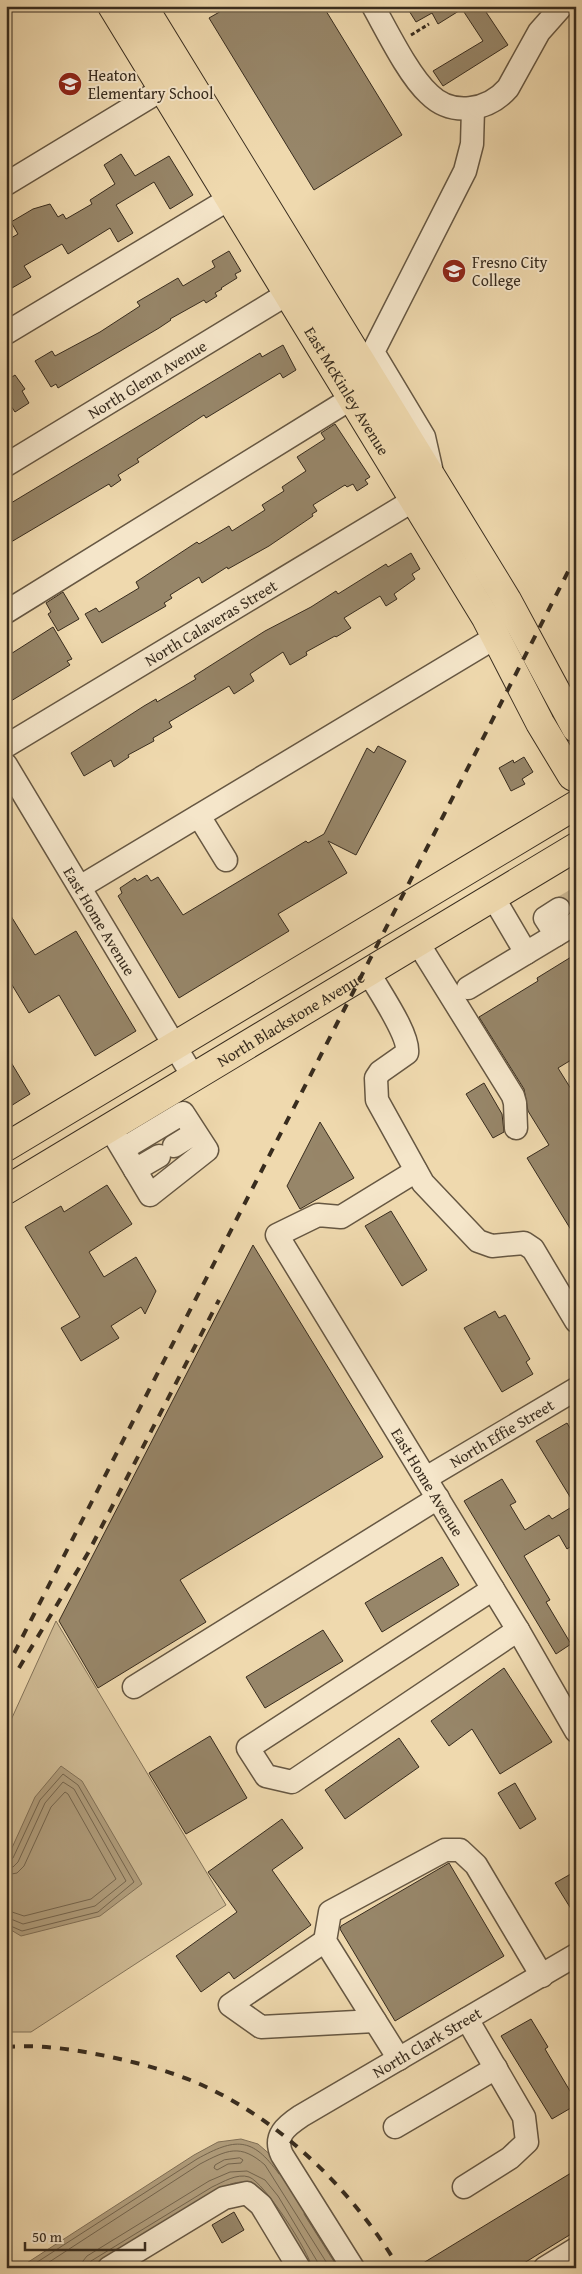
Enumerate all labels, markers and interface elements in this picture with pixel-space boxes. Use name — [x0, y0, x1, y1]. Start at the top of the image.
place label: Heaton Elementary School — [88, 63, 214, 105]
school or university icon: Heaton Elementary School — [57, 71, 83, 97]
place label: Fresno City College — [472, 250, 548, 292]
school or university icon: Fresno City College — [441, 258, 467, 284]
street label: East McKinley Avenue — [299, 322, 396, 460]
street label: North Glenn Avenue — [83, 334, 211, 425]
street label: North Calaveras Street — [140, 573, 282, 672]
street label: East Home Avenue — [58, 862, 142, 980]
street label: North Blackstone Avenue — [212, 965, 369, 1073]
street label: North Effie Street — [445, 1393, 559, 1473]
street label: East Home Avenue — [385, 1423, 470, 1541]
street label: North Clark Street — [368, 2001, 486, 2084]
scale bar — [25, 2219, 145, 2251]
text: 50 m — [32, 2226, 63, 2247]

